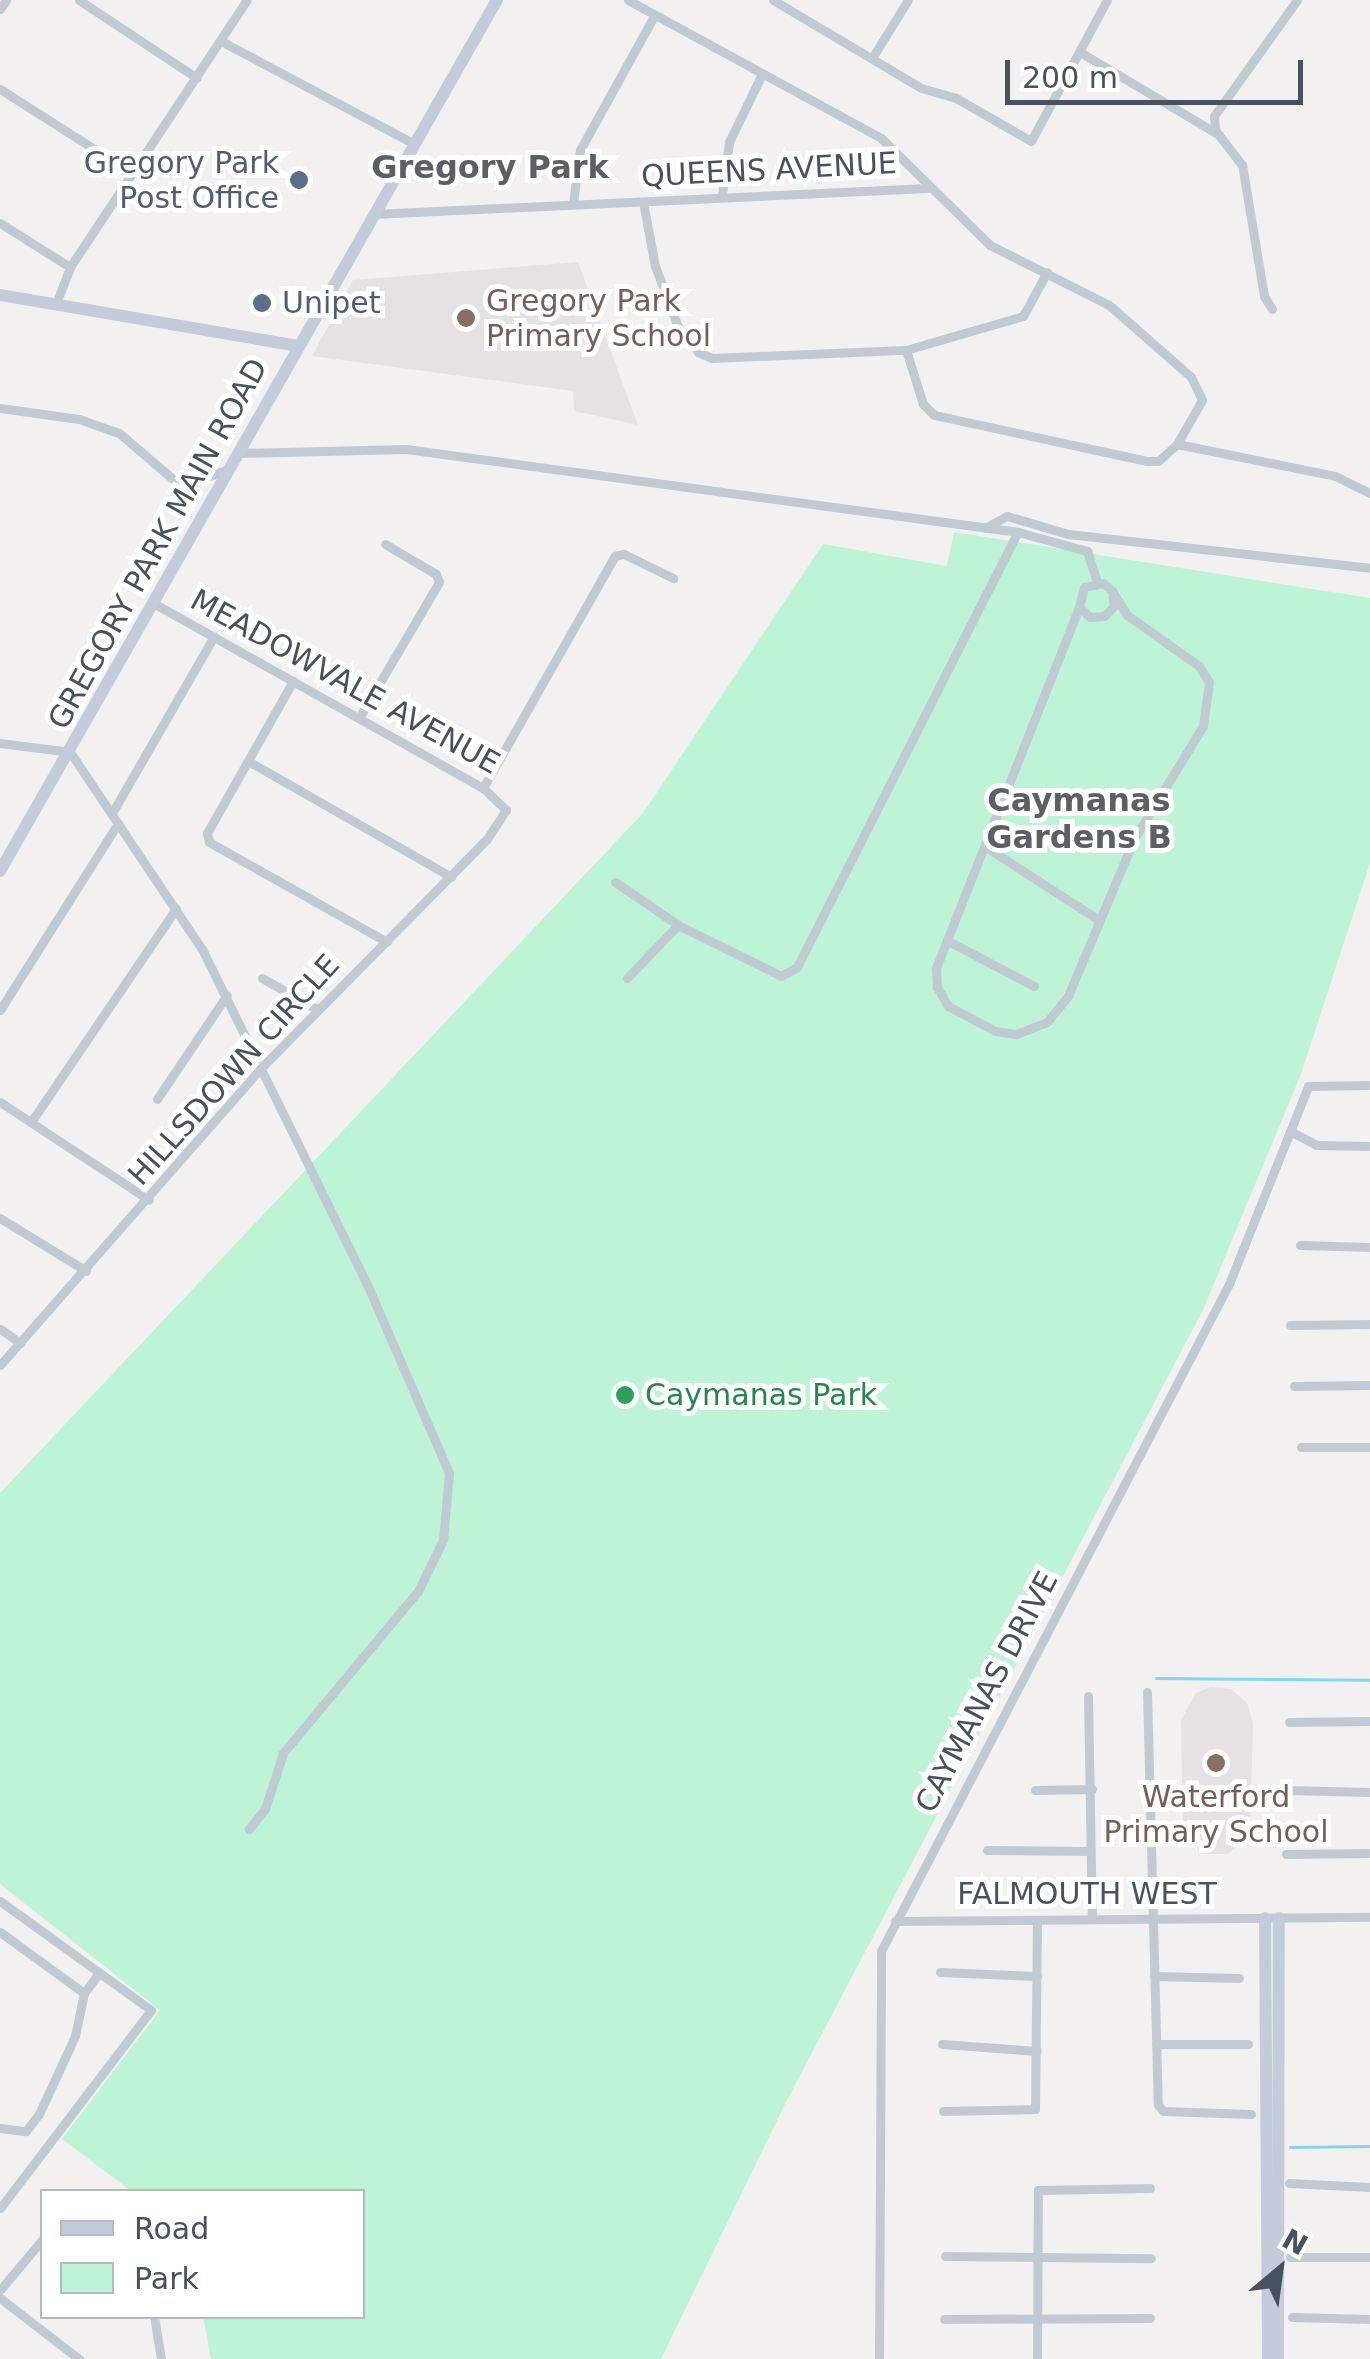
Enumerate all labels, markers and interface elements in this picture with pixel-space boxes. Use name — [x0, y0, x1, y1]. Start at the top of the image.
scale bar — [1010, 40, 1308, 102]
text: 200 m — [1022, 60, 1118, 95]
place label: Gregory Park Post Office — [84, 145, 279, 216]
street label: QUEENS AVENUE — [640, 145, 898, 195]
district label: Gregory Park — [371, 148, 609, 186]
marker: Gregory Park Post Office — [288, 169, 310, 191]
place label: Gregory Park Primary School — [486, 283, 711, 354]
place label: Unipet — [282, 285, 381, 321]
marker: Unipet — [251, 292, 273, 314]
marker: Gregory Park Primary School — [455, 307, 477, 329]
street label: GREGORY PARK MAIN ROAD — [41, 352, 275, 736]
street label: MEADOWVALE AVENUE — [184, 582, 506, 782]
district label: Caymanas Gardens B — [986, 782, 1172, 857]
street label: HILLSDOWN CIRCLE — [121, 947, 347, 1193]
place label: Caymanas Park — [645, 1377, 877, 1413]
marker: Caymanas Park — [614, 1384, 636, 1406]
street label: CAYMANAS DRIVE — [908, 1565, 1066, 1819]
marker: Waterford Primary School — [1205, 1752, 1227, 1774]
place label: Waterford Primary School — [1103, 1779, 1329, 1850]
street label: FALMOUTH WEST — [957, 1876, 1217, 1912]
legend — [40, 2189, 365, 2319]
text: Road — [134, 2211, 209, 2246]
north arrow — [1230, 2219, 1330, 2319]
text: N — [1277, 2222, 1313, 2262]
text: Park — [134, 2261, 199, 2296]

